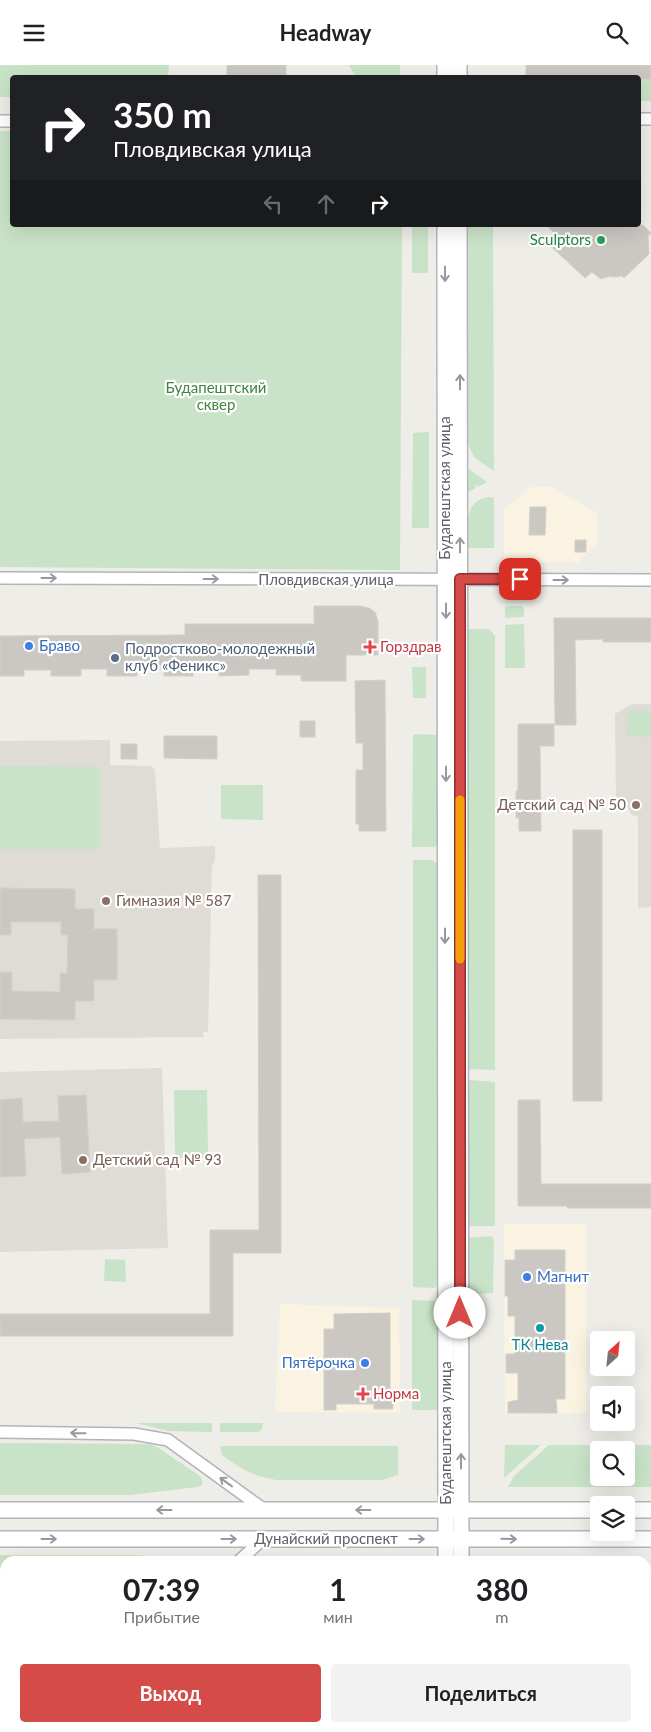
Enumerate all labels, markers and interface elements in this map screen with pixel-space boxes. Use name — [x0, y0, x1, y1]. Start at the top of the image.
icon: menu — [20, 19, 48, 47]
text: Headway — [280, 19, 371, 46]
icon: search — [603, 19, 631, 47]
text: 350 m — [113, 93, 212, 135]
icon: right — [30, 95, 95, 160]
text: Пловдивская улица — [113, 135, 312, 162]
icon: left — [259, 190, 287, 218]
icon: ahead — [312, 190, 340, 218]
icon: right — [365, 190, 393, 218]
place label: Sculptors — [530, 230, 591, 248]
marker: Sculptors — [595, 234, 607, 246]
one-way arrow — [440, 265, 450, 281]
one-way arrow — [455, 375, 465, 391]
park label: Будапештский сквер — [166, 378, 266, 413]
street label: Будапештская улица — [435, 416, 453, 560]
one-way arrow — [455, 537, 465, 554]
pin — [499, 558, 541, 600]
icon: arrive — [506, 565, 534, 593]
street label: Пловдивская улица — [258, 570, 394, 588]
one-way arrow — [40, 573, 56, 583]
one-way arrow — [202, 574, 219, 584]
one-way arrow — [553, 575, 569, 585]
one-way arrow — [441, 602, 451, 619]
place label: Браво — [39, 636, 80, 654]
place label: Горздрав — [380, 637, 442, 655]
place label: Подростково-молодежный клуб «Феникс» — [125, 639, 315, 674]
marker: Браво — [23, 640, 35, 652]
marker: Горздрав — [364, 641, 376, 653]
marker: Подростково-молодежный клуб «Феникс» — [109, 652, 121, 664]
one-way arrow — [441, 765, 451, 781]
place label: Детский сад № 50 — [497, 795, 626, 813]
marker: Детский сад № 50 — [630, 799, 642, 811]
place label: Гимназия № 587 — [116, 891, 232, 909]
marker: Гимназия № 587 — [100, 895, 112, 907]
one-way arrow — [440, 928, 450, 944]
place label: Детский сад № 93 — [93, 1150, 222, 1168]
marker: Детский сад № 93 — [77, 1154, 89, 1166]
place label: Магнит — [537, 1267, 589, 1285]
marker: Магнит — [521, 1271, 533, 1283]
position arrow — [433, 1286, 485, 1338]
marker: ТК Нева — [534, 1322, 546, 1334]
north arrow — [590, 1331, 635, 1376]
map controls — [590, 1331, 635, 1541]
place label: ТК Нева — [512, 1335, 568, 1353]
place label: Пятёрочка — [282, 1353, 355, 1371]
marker: Пятёрочка — [359, 1357, 371, 1369]
street label: Будапештская улица — [436, 1361, 454, 1505]
place label: Норма — [373, 1384, 419, 1402]
button: sound — [590, 1386, 635, 1431]
marker: Норма — [357, 1388, 369, 1400]
one-way arrow — [70, 1429, 86, 1438]
button: search — [590, 1441, 635, 1486]
one-way arrow — [456, 1454, 466, 1470]
one-way arrow — [219, 1477, 233, 1487]
button: layers — [590, 1496, 635, 1541]
one-way arrow — [157, 1505, 173, 1515]
one-way arrow — [355, 1505, 371, 1515]
street label: Дунайский проспект — [254, 1529, 398, 1547]
one-way arrow — [40, 1534, 56, 1544]
one-way arrow — [220, 1534, 236, 1544]
one-way arrow — [408, 1534, 424, 1544]
one-way arrow — [501, 1534, 517, 1544]
text: 07:39 — [123, 1571, 200, 1607]
text: 1 — [329, 1571, 347, 1607]
text: 380 — [476, 1571, 528, 1607]
text: Прибытие — [123, 1607, 200, 1626]
text: мин — [323, 1607, 353, 1626]
text: m — [495, 1607, 508, 1626]
button: Выход — [20, 1664, 321, 1722]
button: Поделиться — [331, 1664, 631, 1722]

